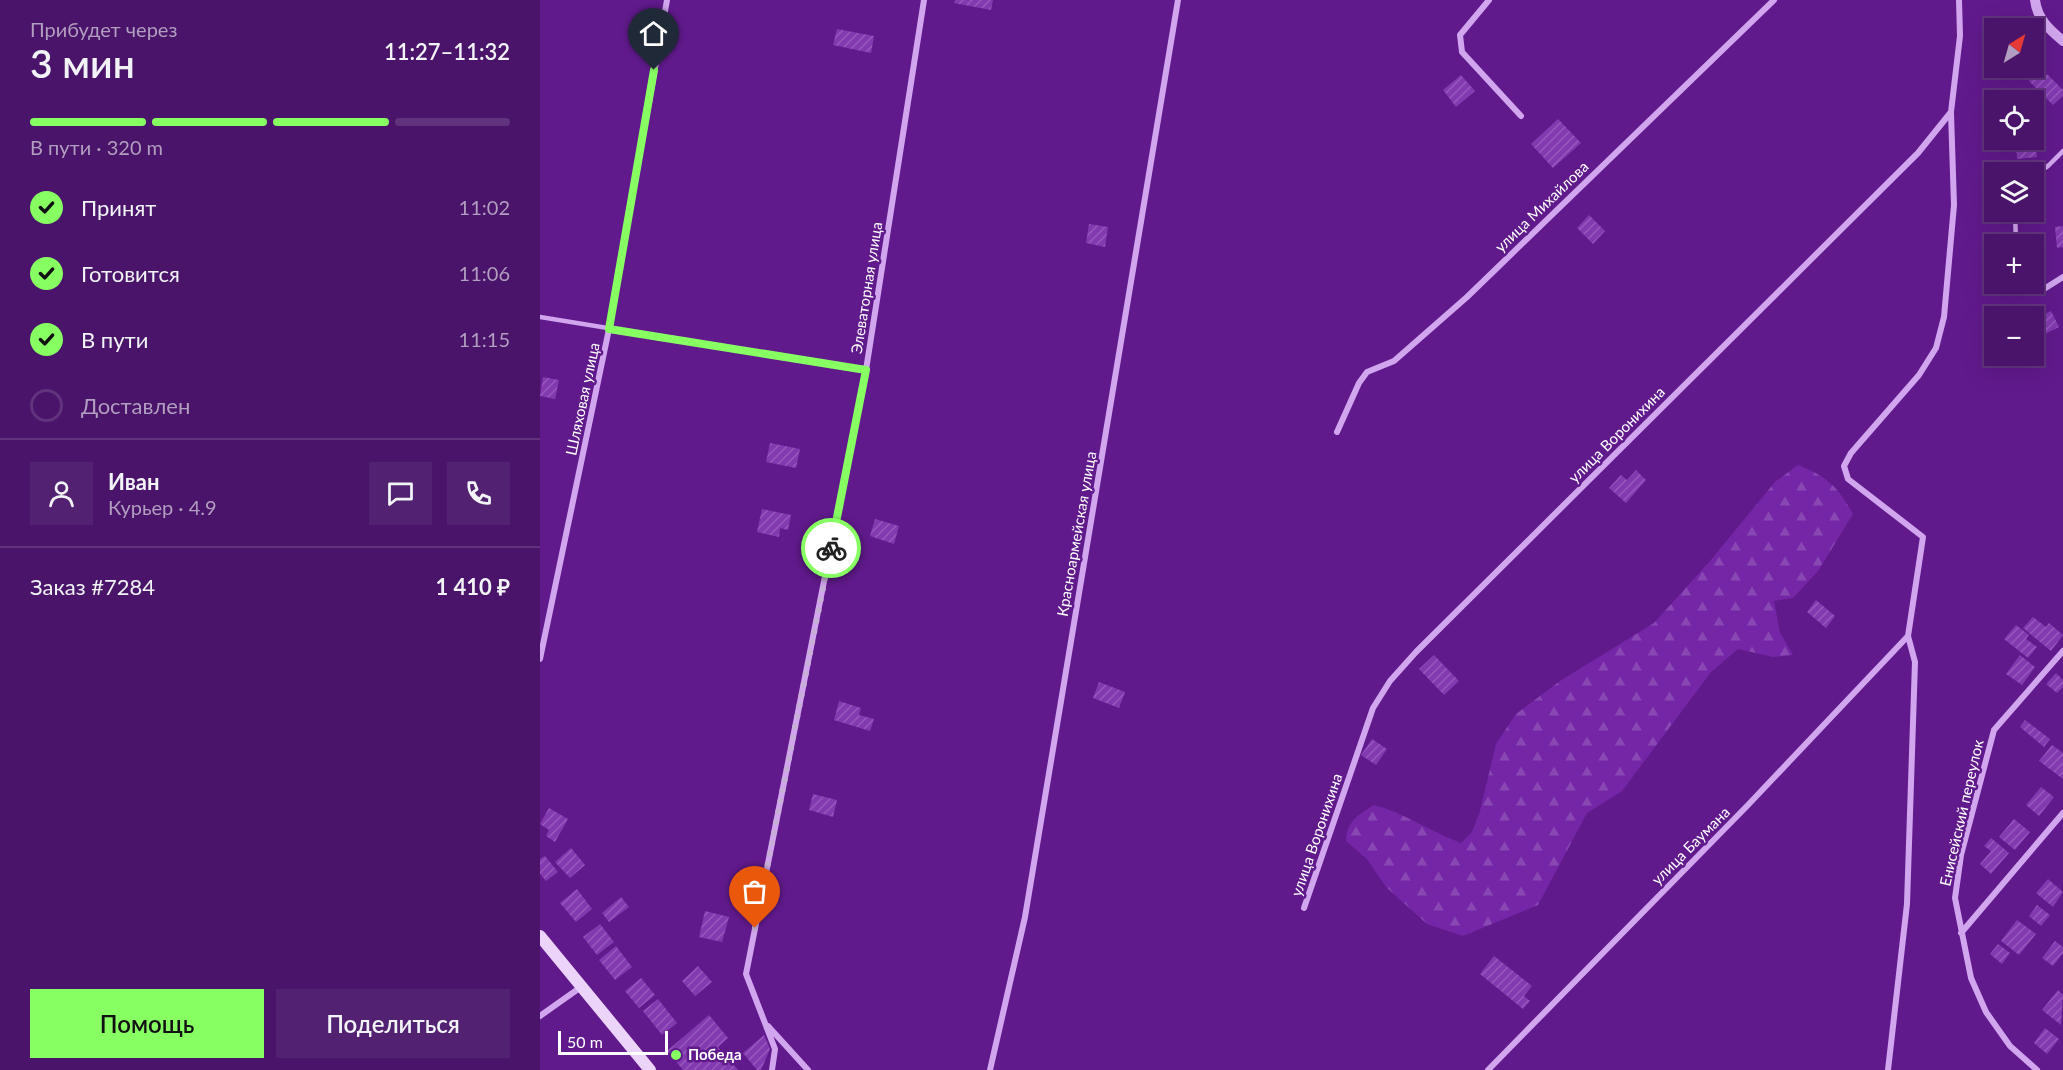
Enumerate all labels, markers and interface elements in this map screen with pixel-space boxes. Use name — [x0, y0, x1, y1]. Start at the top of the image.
pin — [628, 8, 679, 70]
text: Прибудет через — [30, 17, 177, 41]
icon: home — [637, 17, 670, 50]
north arrow — [1984, 18, 2044, 78]
map controls — [1984, 18, 2044, 366]
text: 11:27–11:32 — [384, 38, 510, 65]
text: 3 мин — [30, 40, 135, 86]
button: locate — [1984, 90, 2044, 150]
text: В пути · 320 m — [30, 135, 163, 159]
street label: улица Михайлова — [1491, 157, 1592, 255]
button: layers — [1984, 162, 2044, 222]
icon: check — [30, 191, 63, 224]
text: Принят — [81, 194, 156, 221]
text: 11:02 — [459, 195, 510, 219]
street label: Элеваторная улица — [847, 221, 885, 355]
button: + — [1984, 234, 2044, 294]
icon: check — [30, 257, 63, 290]
text: Готовится — [81, 260, 180, 287]
text: 11:06 — [459, 261, 510, 285]
button: − — [1984, 306, 2044, 366]
icon: check — [30, 323, 63, 356]
text: В пути — [81, 326, 148, 353]
text: 11:15 — [459, 327, 510, 351]
street label: Шляховая улица — [561, 341, 603, 457]
street label: улица Воронихина — [1564, 382, 1668, 486]
text: Доставлен — [81, 392, 190, 419]
street label: Красноармейская улица — [1053, 450, 1099, 618]
button: person — [30, 462, 93, 525]
button: chat — [369, 462, 432, 525]
button: phone — [447, 462, 510, 525]
text: Иван — [108, 468, 160, 495]
text: Курьер · 4.9 — [108, 495, 217, 519]
courier — [801, 518, 861, 578]
icon: bike — [815, 532, 848, 565]
text: Заказ #7284 — [30, 573, 155, 600]
text: 1 410 ₽ — [435, 573, 510, 600]
street label: Енисейский переулок — [1935, 738, 1987, 888]
street label: улица Воронихина — [1287, 771, 1346, 899]
street label: улица Баумана — [1648, 803, 1733, 888]
pin — [729, 866, 780, 928]
icon: bag — [738, 875, 771, 908]
button: Помощь — [30, 989, 264, 1058]
button: Поделиться — [276, 989, 510, 1058]
scale bar — [558, 1028, 668, 1056]
text: 50 m — [567, 1032, 603, 1051]
place label: Победа — [688, 1045, 742, 1063]
marker: Победа — [669, 1048, 683, 1062]

